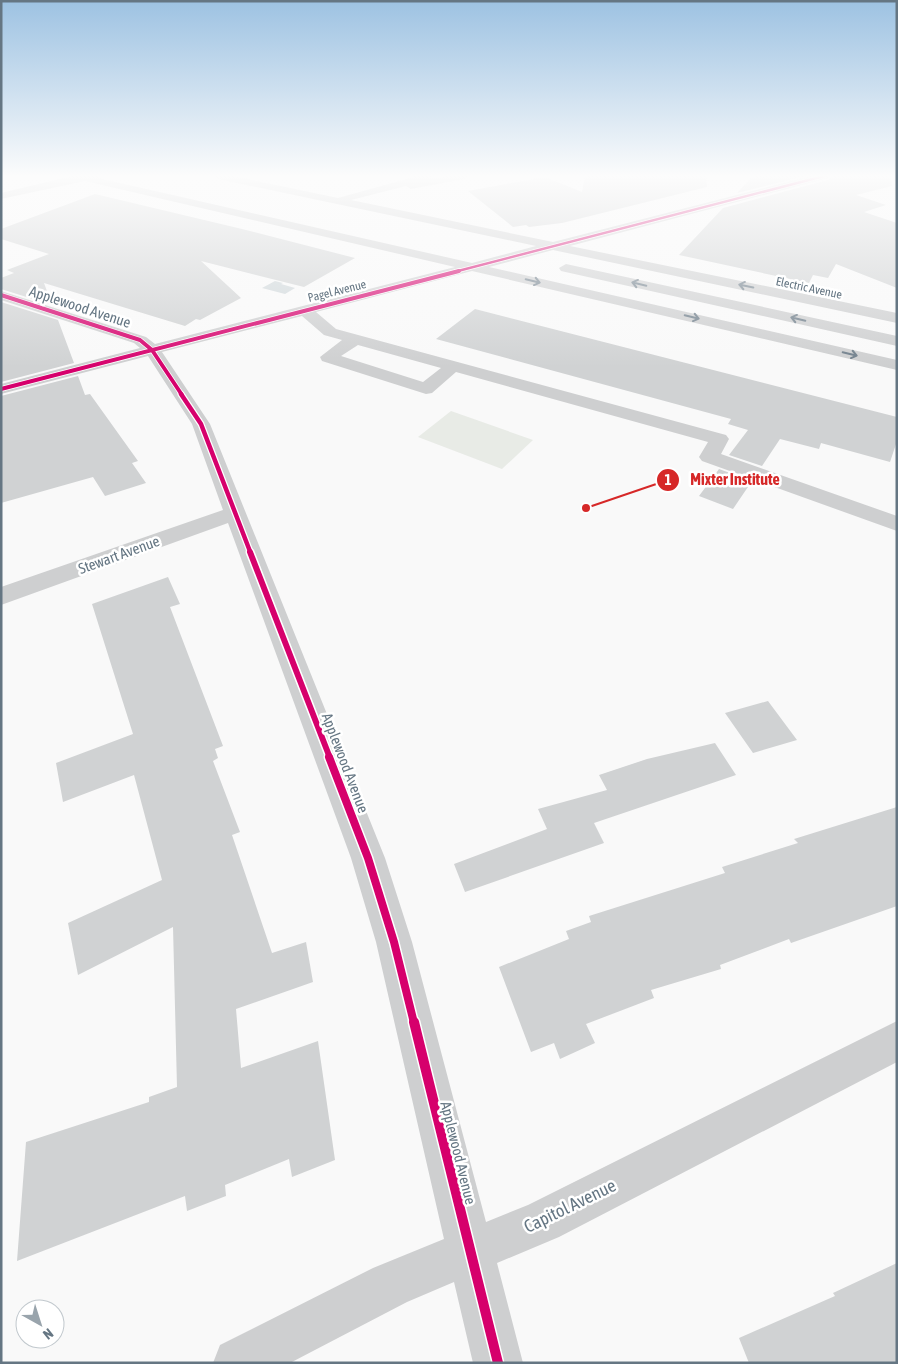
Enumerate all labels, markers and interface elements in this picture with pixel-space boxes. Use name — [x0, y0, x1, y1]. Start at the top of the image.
street label: Electric Avenue — [775, 274, 843, 302]
street label: Pagel Avenue — [306, 277, 368, 305]
one-way arrow — [525, 277, 541, 286]
one-way arrow — [632, 279, 648, 288]
one-way arrow — [739, 281, 755, 291]
street label: Applewood Avenue — [27, 282, 133, 331]
one-way arrow — [683, 313, 699, 322]
one-way arrow — [790, 314, 806, 323]
one-way arrow — [842, 350, 858, 359]
callout: Mixter Institute — [655, 464, 789, 495]
text: Mixter Institute — [690, 470, 780, 488]
text: 1 — [664, 471, 672, 488]
street label: Stewart Avenue — [76, 532, 162, 577]
street label: Applewood Avenue — [319, 710, 372, 815]
street label: Applewood Avenue — [437, 1100, 480, 1206]
street label: Capitol Avenue — [520, 1174, 619, 1237]
north arrow — [15, 1299, 65, 1349]
text: N — [40, 1325, 56, 1343]

